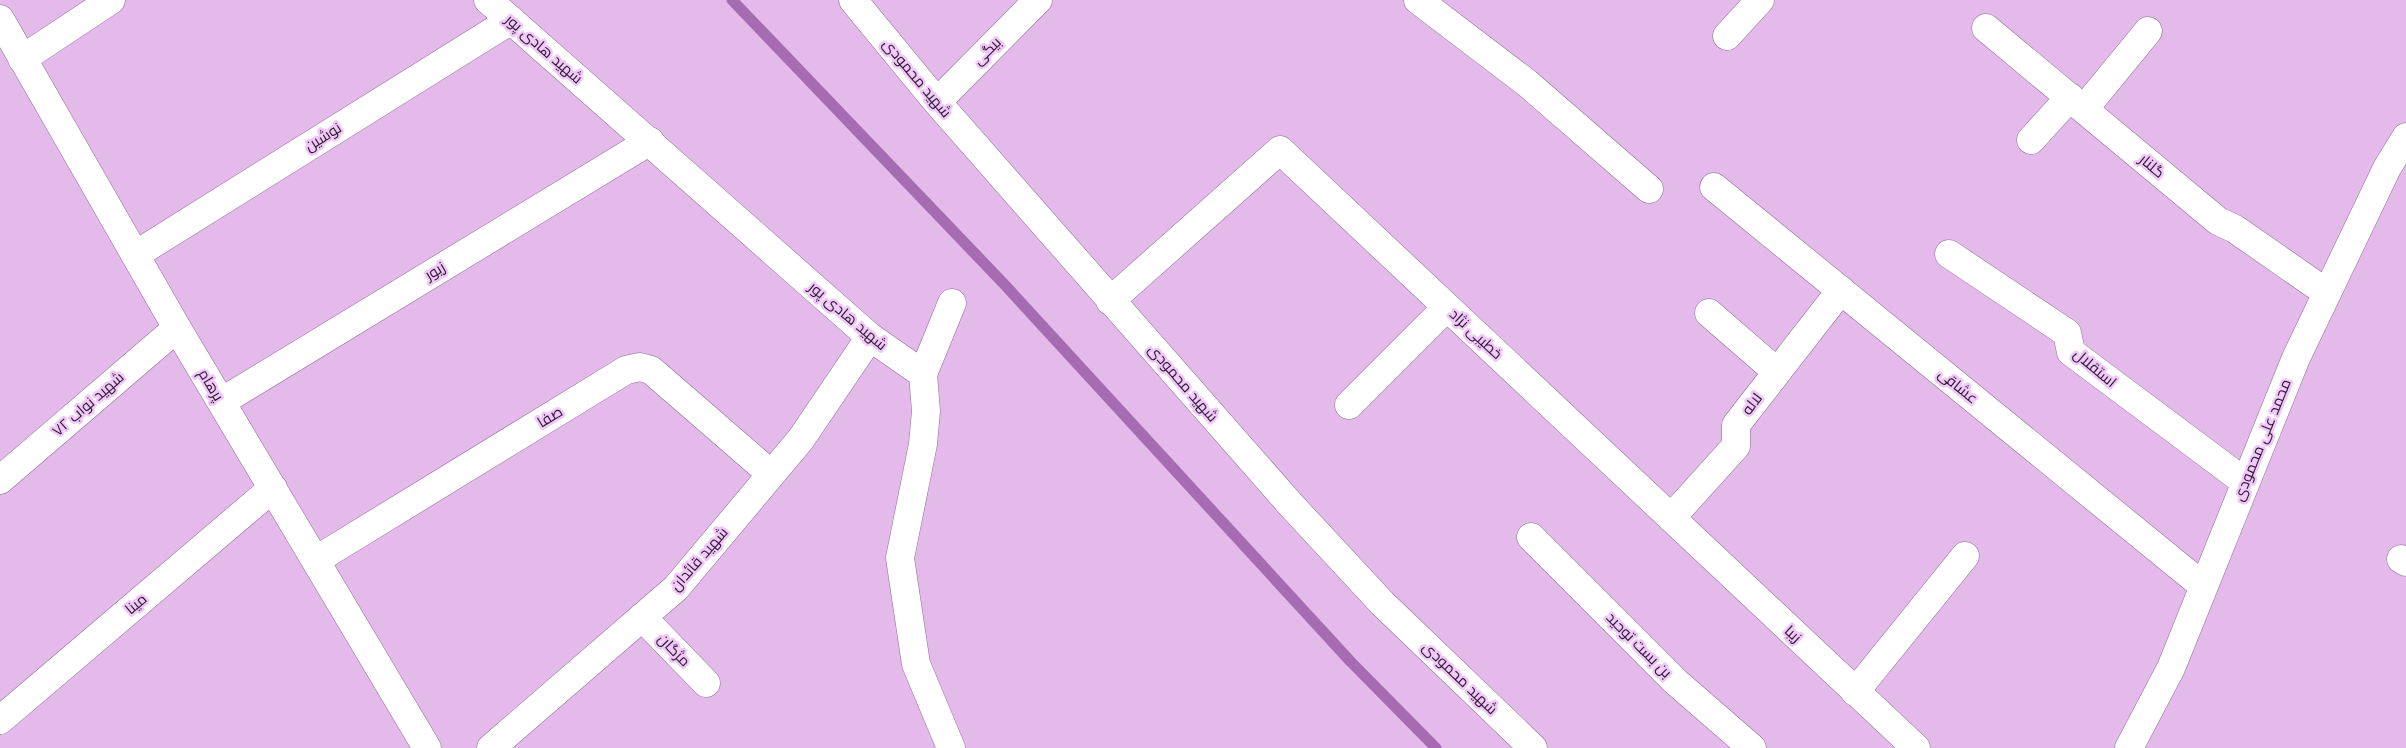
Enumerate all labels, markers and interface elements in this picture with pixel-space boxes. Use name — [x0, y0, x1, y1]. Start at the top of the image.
street label: شهید هادی پور — [500, 10, 586, 88]
street label: بیگی — [969, 33, 1005, 69]
street label: شهید محمودی — [878, 35, 955, 122]
street label: نوشین — [301, 119, 345, 156]
street label: گلنار — [2135, 150, 2168, 182]
street label: زیور — [421, 258, 448, 285]
street label: شهید هادی پور — [804, 277, 891, 355]
street label: خطیبی نژاد — [1445, 305, 1506, 364]
street label: شهید محمودی — [1144, 340, 1222, 426]
street label: استقلال — [2070, 345, 2120, 391]
street label: عشاقی — [1934, 365, 1981, 408]
street label: پرهام — [194, 366, 228, 405]
street label: شهید نواب ۷۲ — [49, 368, 128, 441]
street label: محمد علی محمودی — [2229, 376, 2296, 504]
street label: لاله — [1738, 390, 1765, 418]
street label: صفا — [534, 403, 565, 431]
street label: شهید قائدان — [666, 523, 732, 595]
street label: مینا — [121, 590, 150, 617]
street label: بن بست توحید — [1602, 608, 1676, 682]
street label: زیبا — [1781, 622, 1805, 646]
street label: مژگان — [653, 630, 694, 671]
street label: شهید محمودی — [1418, 638, 1501, 719]

